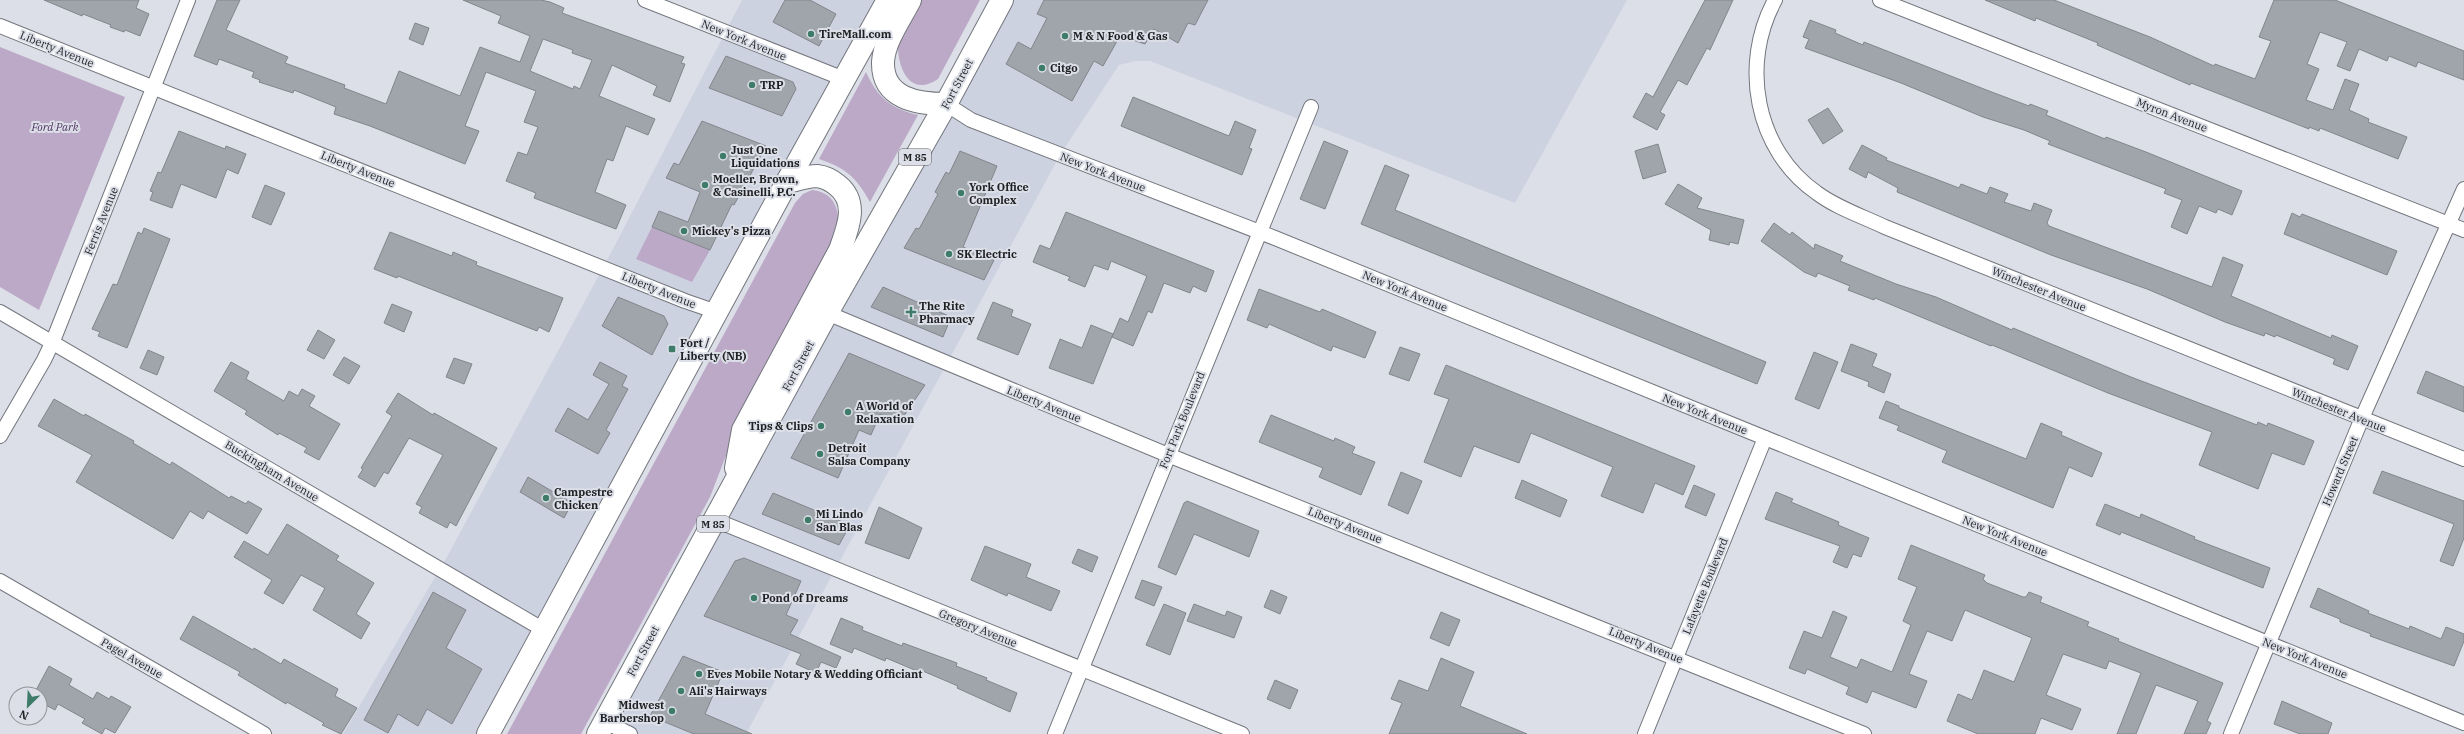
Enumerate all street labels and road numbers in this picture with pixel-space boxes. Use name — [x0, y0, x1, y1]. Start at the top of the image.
street label: New York Avenue — [699, 17, 789, 63]
street label: Liberty Avenue — [18, 28, 96, 70]
street label: Fort Street — [938, 56, 976, 112]
street label: Myron Avenue — [2135, 95, 2210, 135]
street label: Liberty Avenue — [319, 148, 397, 190]
road number: M 85 — [899, 149, 931, 165]
street label: New York Avenue — [1058, 149, 1148, 195]
street label: Ferris Avenue — [81, 185, 121, 257]
street label: Winchester Avenue — [1990, 264, 2088, 314]
street label: New York Avenue — [1360, 268, 1450, 314]
street label: Liberty Avenue — [620, 269, 698, 311]
street label: Fort Street — [779, 338, 817, 394]
street label: Fort Park Boulevard — [1156, 369, 1208, 471]
street label: Liberty Avenue — [1005, 383, 1083, 425]
street label: Winchester Avenue — [2290, 385, 2388, 435]
street label: New York Avenue — [1660, 391, 1750, 437]
street label: Howard Street — [2319, 434, 2361, 508]
street label: Buckingham Avenue — [222, 437, 322, 505]
street label: Liberty Avenue — [1306, 504, 1384, 546]
street label: New York Avenue — [1960, 513, 2050, 559]
road number: M 85 — [697, 516, 729, 532]
street label: Lafayette Boulevard — [1679, 535, 1731, 636]
street label: Gregory Avenue — [937, 606, 1019, 650]
street label: Fort Street — [624, 623, 662, 679]
street label: Liberty Avenue — [1607, 624, 1685, 666]
street label: Pagel Avenue — [99, 635, 165, 681]
street label: New York Avenue — [2260, 635, 2350, 681]

